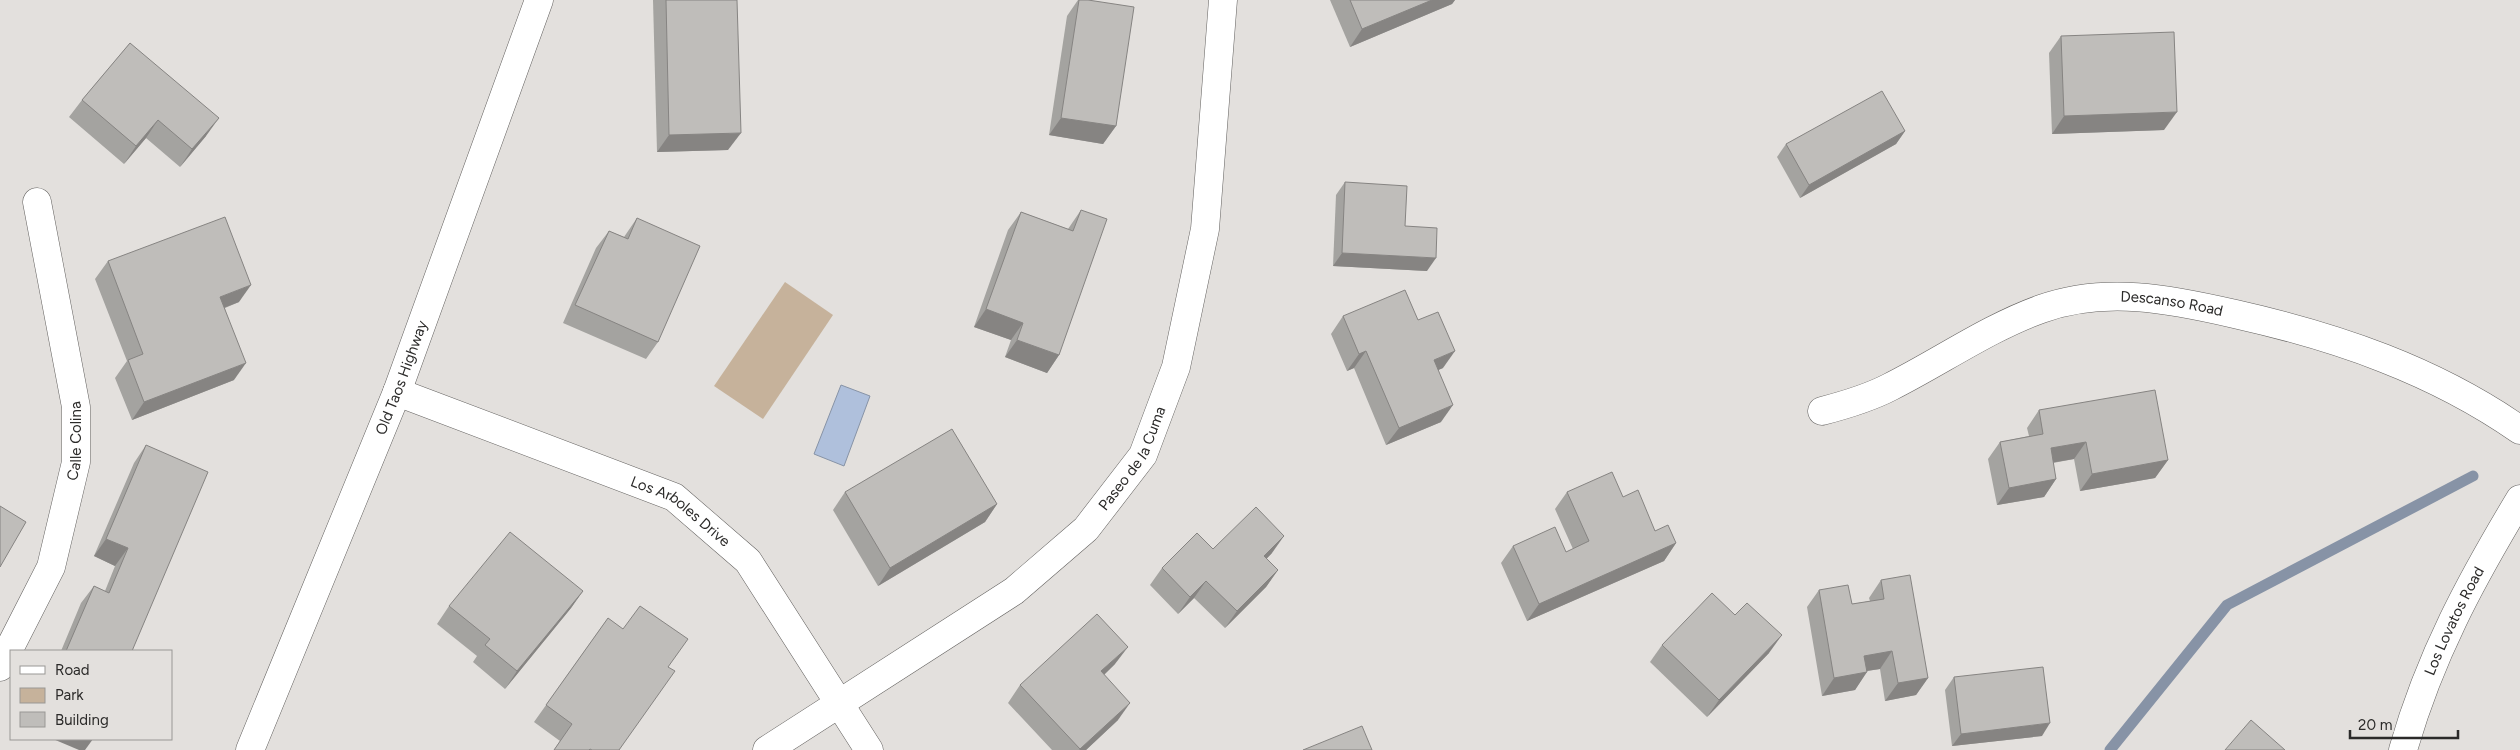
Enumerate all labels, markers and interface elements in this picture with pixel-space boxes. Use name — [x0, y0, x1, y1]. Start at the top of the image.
street label: Descanso Road — [2120, 287, 2225, 320]
street label: Old Taos Highway — [371, 318, 431, 437]
street label: Calle Colina — [63, 400, 85, 482]
street label: Paseo de la Cuma — [1095, 404, 1169, 514]
street label: Los Arboles Drive — [628, 472, 734, 550]
street label: Los Lovatos Road — [2421, 564, 2488, 678]
legend — [10, 650, 172, 740]
text: Road — [55, 661, 90, 679]
text: Park — [55, 686, 84, 704]
scale bar — [2350, 708, 2458, 740]
text: Building — [55, 711, 109, 729]
text: 20 m — [2358, 716, 2392, 734]

